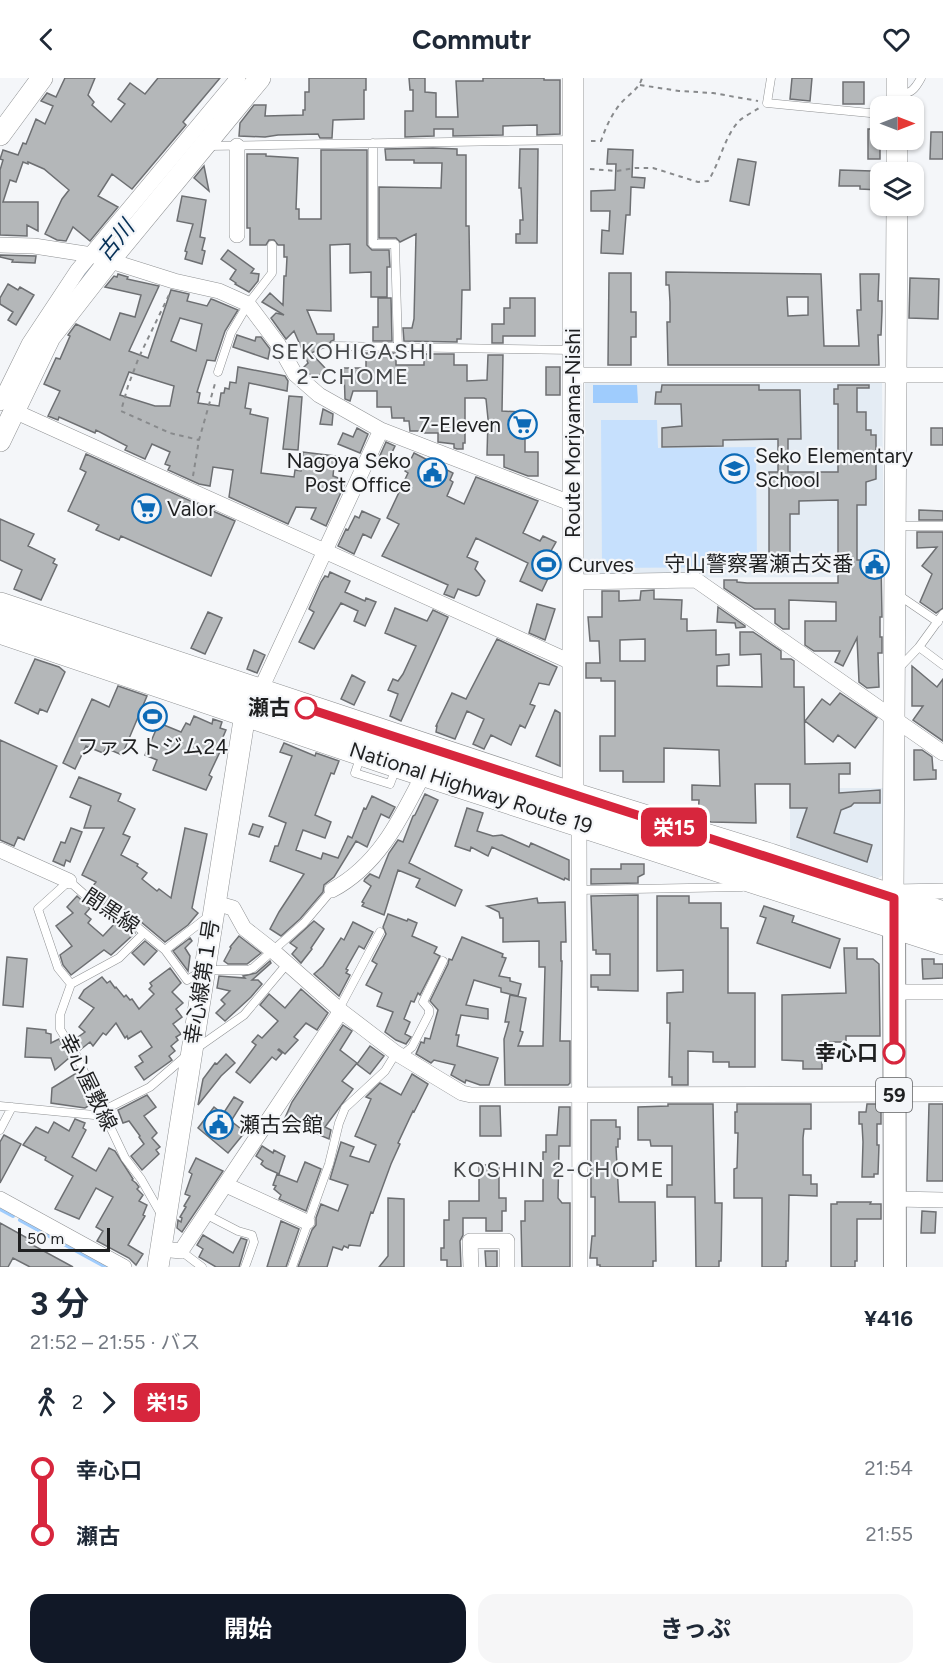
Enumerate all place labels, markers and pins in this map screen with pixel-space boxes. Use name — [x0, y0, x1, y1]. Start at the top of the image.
supermarket icon: 7-Eleven — [506, 409, 538, 441]
place label: 7-Eleven — [419, 412, 501, 437]
place label: Seko Elementary School — [755, 443, 913, 492]
place label: Nagoya Seko Post Office — [287, 448, 411, 497]
school or university icon: Seko Elementary School — [718, 452, 750, 484]
public building icon: Nagoya Seko Post Office — [416, 457, 448, 489]
supermarket icon: Valor — [130, 493, 162, 525]
place label: Valor — [167, 496, 215, 521]
public building icon: 守山警察署瀬古交番 — [858, 548, 890, 580]
sports icon: Curves — [531, 549, 563, 581]
place label: 守山警察署瀬古交番 — [664, 551, 853, 576]
place label: Curves — [568, 552, 634, 577]
place label: 瀬古 — [248, 695, 290, 720]
marker: 瀬古 — [295, 697, 317, 719]
sports icon: ファストジム24 — [137, 700, 169, 732]
place label: ファストジム24 — [78, 734, 228, 759]
place label: 幸心口 — [815, 1040, 878, 1065]
marker: 幸心口 — [883, 1042, 905, 1064]
public building icon: 瀬古会館 — [202, 1109, 234, 1141]
place label: 瀬古会館 — [239, 1112, 323, 1137]

